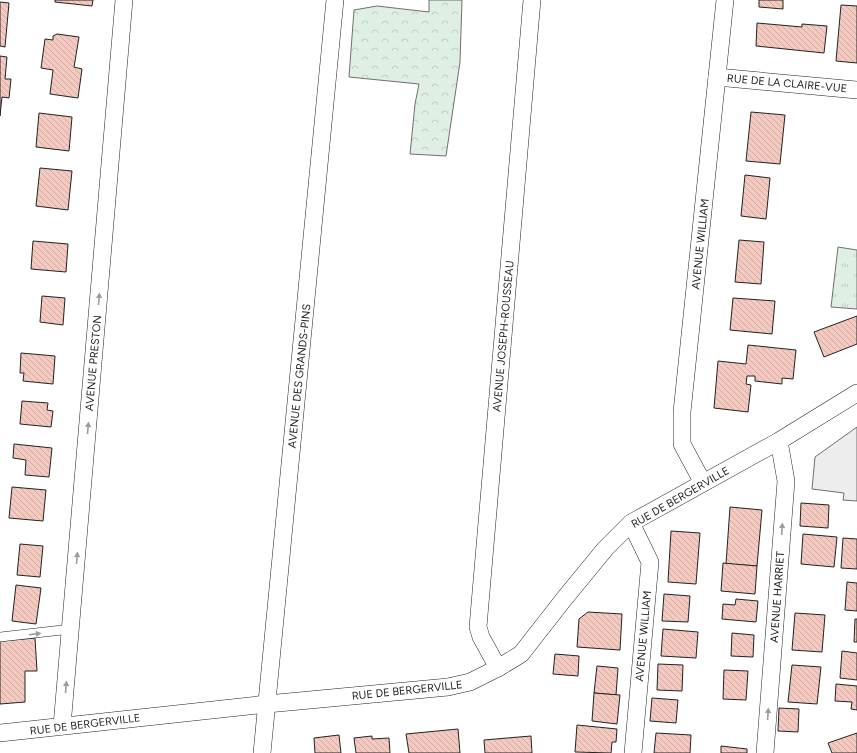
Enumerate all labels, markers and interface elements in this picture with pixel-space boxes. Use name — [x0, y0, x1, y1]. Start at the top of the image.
street label: RUE DE LA CLAIRE-VUE — [726, 72, 848, 95]
street label: AVENUE WILLIAM — [689, 198, 712, 290]
street label: AVENUE JOSEPH-ROUSSEAU — [490, 260, 517, 412]
one-way arrow — [95, 293, 102, 305]
street label: AVENUE DES GRANDS-PINS — [285, 303, 314, 449]
street label: AVENUE PRESTON — [83, 315, 104, 412]
one-way arrow — [84, 422, 91, 434]
street label: RUE DE BERGERVILLE — [629, 464, 732, 531]
one-way arrow — [779, 523, 786, 535]
street label: AVENUE HARRIET — [768, 551, 787, 643]
one-way arrow — [73, 552, 80, 564]
street label: AVENUE WILLIAM — [633, 590, 654, 682]
one-way arrow — [29, 630, 41, 637]
street label: RUE DE BERGERVILLE — [351, 678, 463, 703]
one-way arrow — [62, 681, 69, 693]
one-way arrow — [765, 708, 771, 720]
street label: RUE DE BERGERVILLE — [29, 711, 141, 738]

